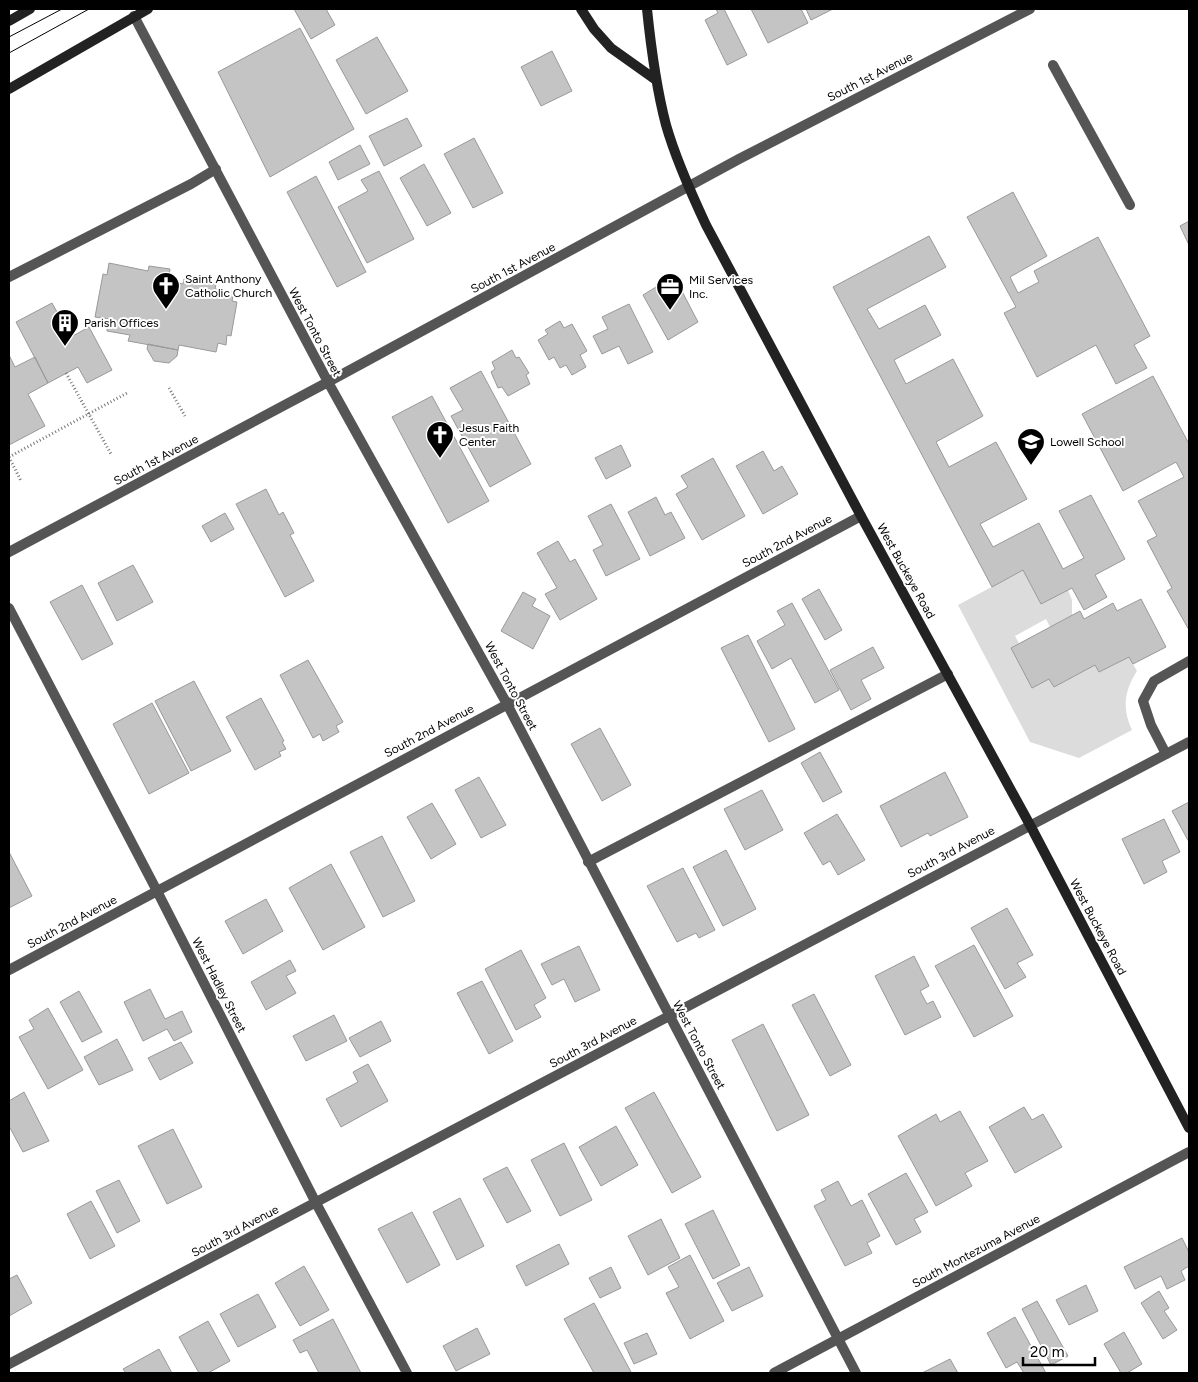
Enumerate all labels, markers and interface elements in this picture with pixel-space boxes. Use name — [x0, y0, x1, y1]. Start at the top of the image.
street label: South 1st Avenue — [825, 49, 915, 105]
street label: South 1st Avenue — [468, 240, 558, 296]
church icon: Saint Anthony Catholic Church — [151, 271, 181, 310]
place label: Saint Anthony Catholic Church — [185, 272, 272, 300]
office icon: Mil Services Inc. — [655, 272, 685, 311]
place label: Mil Services Inc. — [689, 273, 754, 301]
street label: West Tonto Street — [286, 285, 344, 379]
building icon: Parish Offices — [50, 308, 80, 347]
place label: Parish Offices — [84, 316, 159, 330]
church icon: Jesus Faith Center — [425, 420, 455, 459]
place label: Jesus Faith Center — [459, 421, 519, 449]
school or university icon: Lowell School — [1016, 427, 1046, 466]
street label: South 1st Avenue — [111, 432, 201, 488]
place label: Lowell School — [1050, 435, 1124, 449]
street label: South 2nd Avenue — [740, 511, 834, 570]
street label: West Buckeye Road — [874, 521, 938, 621]
street label: West Tonto Street — [482, 639, 540, 733]
street label: South 2nd Avenue — [382, 701, 476, 760]
street label: South 3rd Avenue — [905, 823, 997, 881]
street label: West Buckeye Road — [1067, 877, 1129, 977]
street label: South 2nd Avenue — [25, 892, 119, 951]
street label: West Hadley Street — [189, 935, 249, 1035]
street label: West Tonto Street — [670, 998, 728, 1092]
street label: South 3rd Avenue — [547, 1013, 639, 1071]
street label: South 3rd Avenue — [189, 1202, 281, 1260]
street label: South Montezuma Avenue — [910, 1211, 1043, 1291]
scale bar — [1023, 1334, 1096, 1366]
text: 20 m — [1030, 1343, 1064, 1361]

